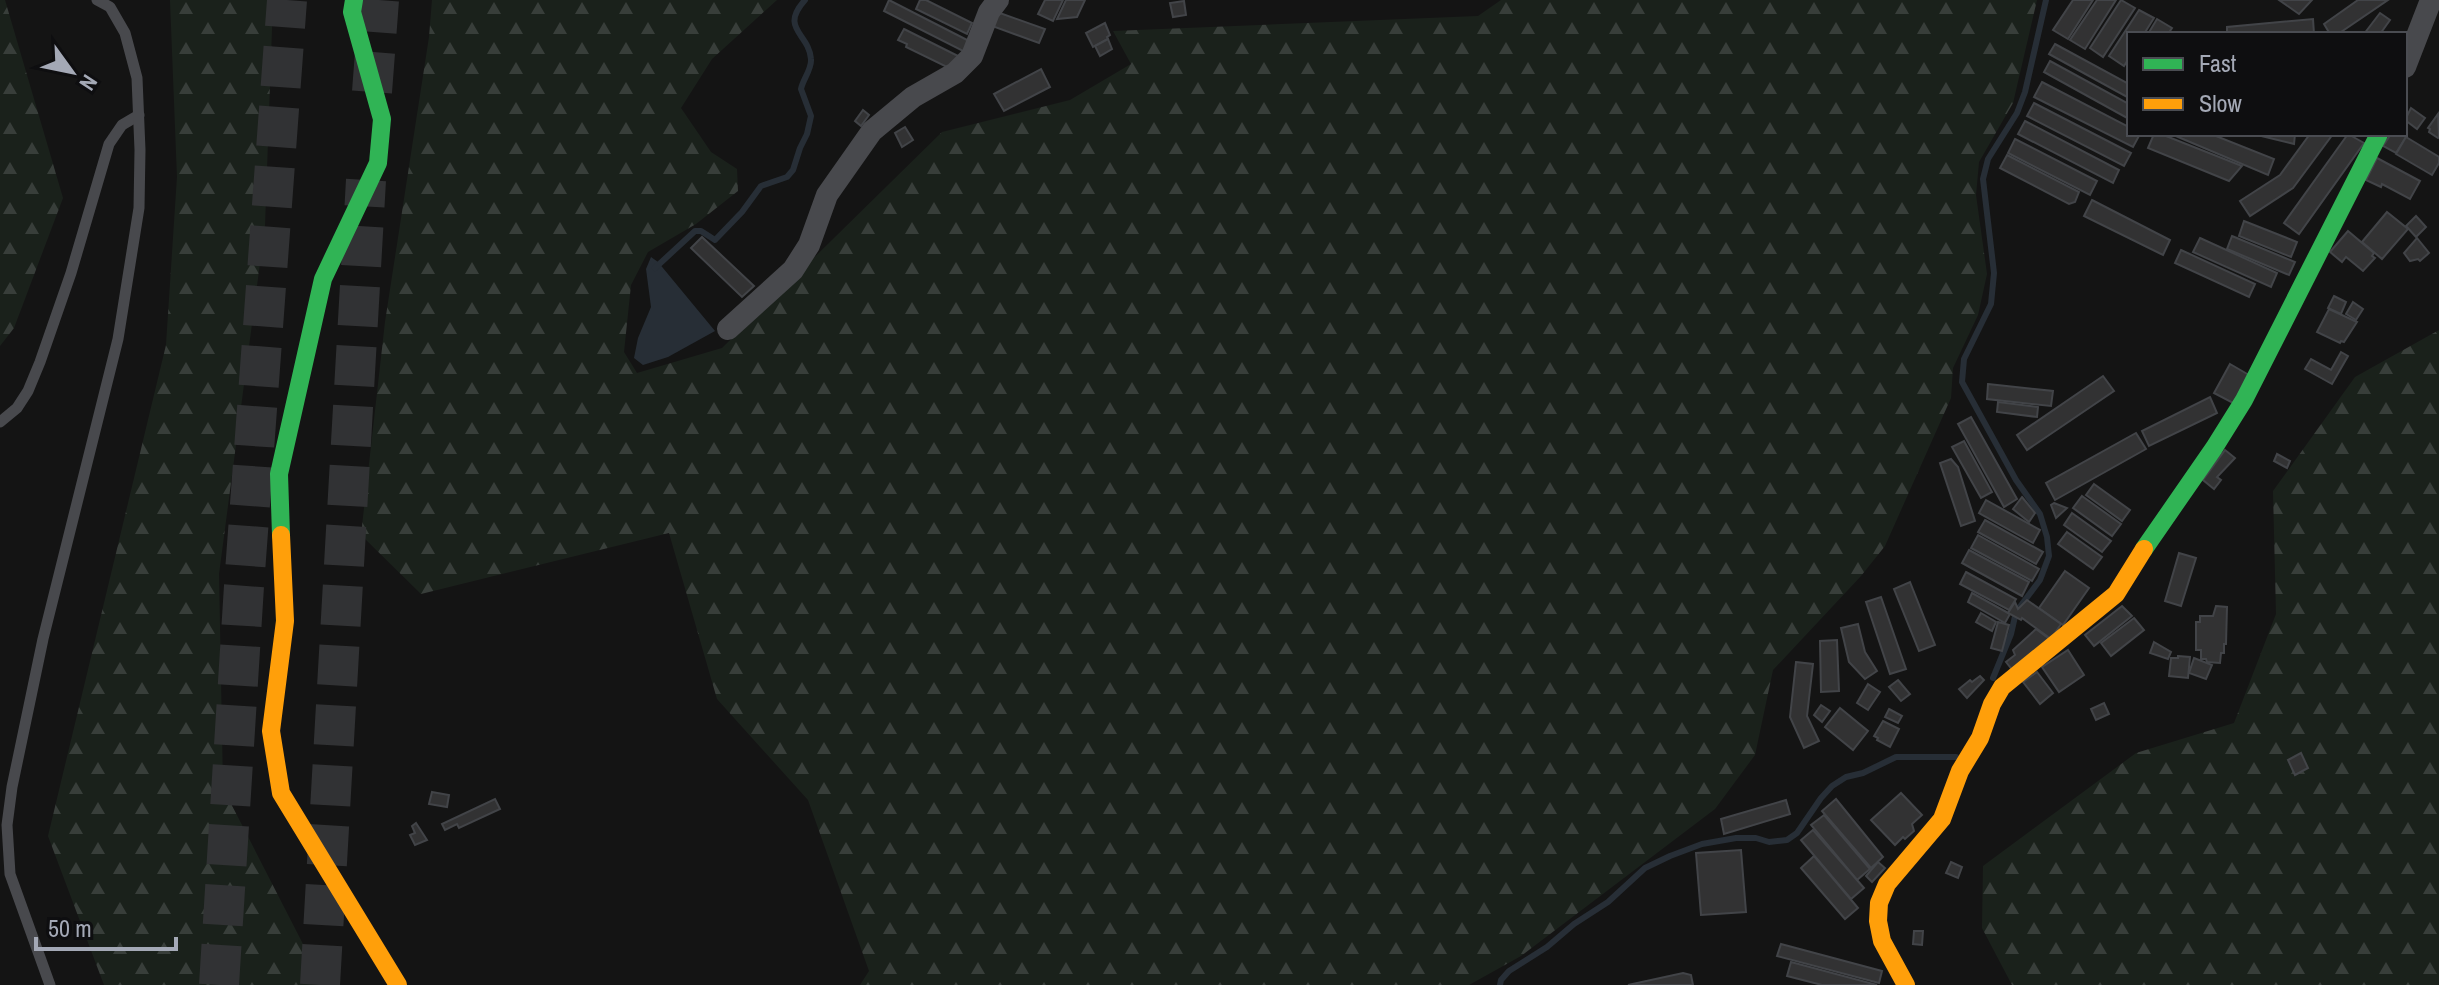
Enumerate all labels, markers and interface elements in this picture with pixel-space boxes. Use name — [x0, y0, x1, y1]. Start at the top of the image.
north arrow — [32, 32, 112, 112]
legend — [2127, 32, 2407, 136]
text: Fast — [2199, 47, 2237, 79]
text: N — [73, 69, 105, 97]
text: Slow — [2199, 87, 2242, 119]
scale bar — [36, 901, 176, 951]
text: 50 m — [48, 912, 92, 944]

